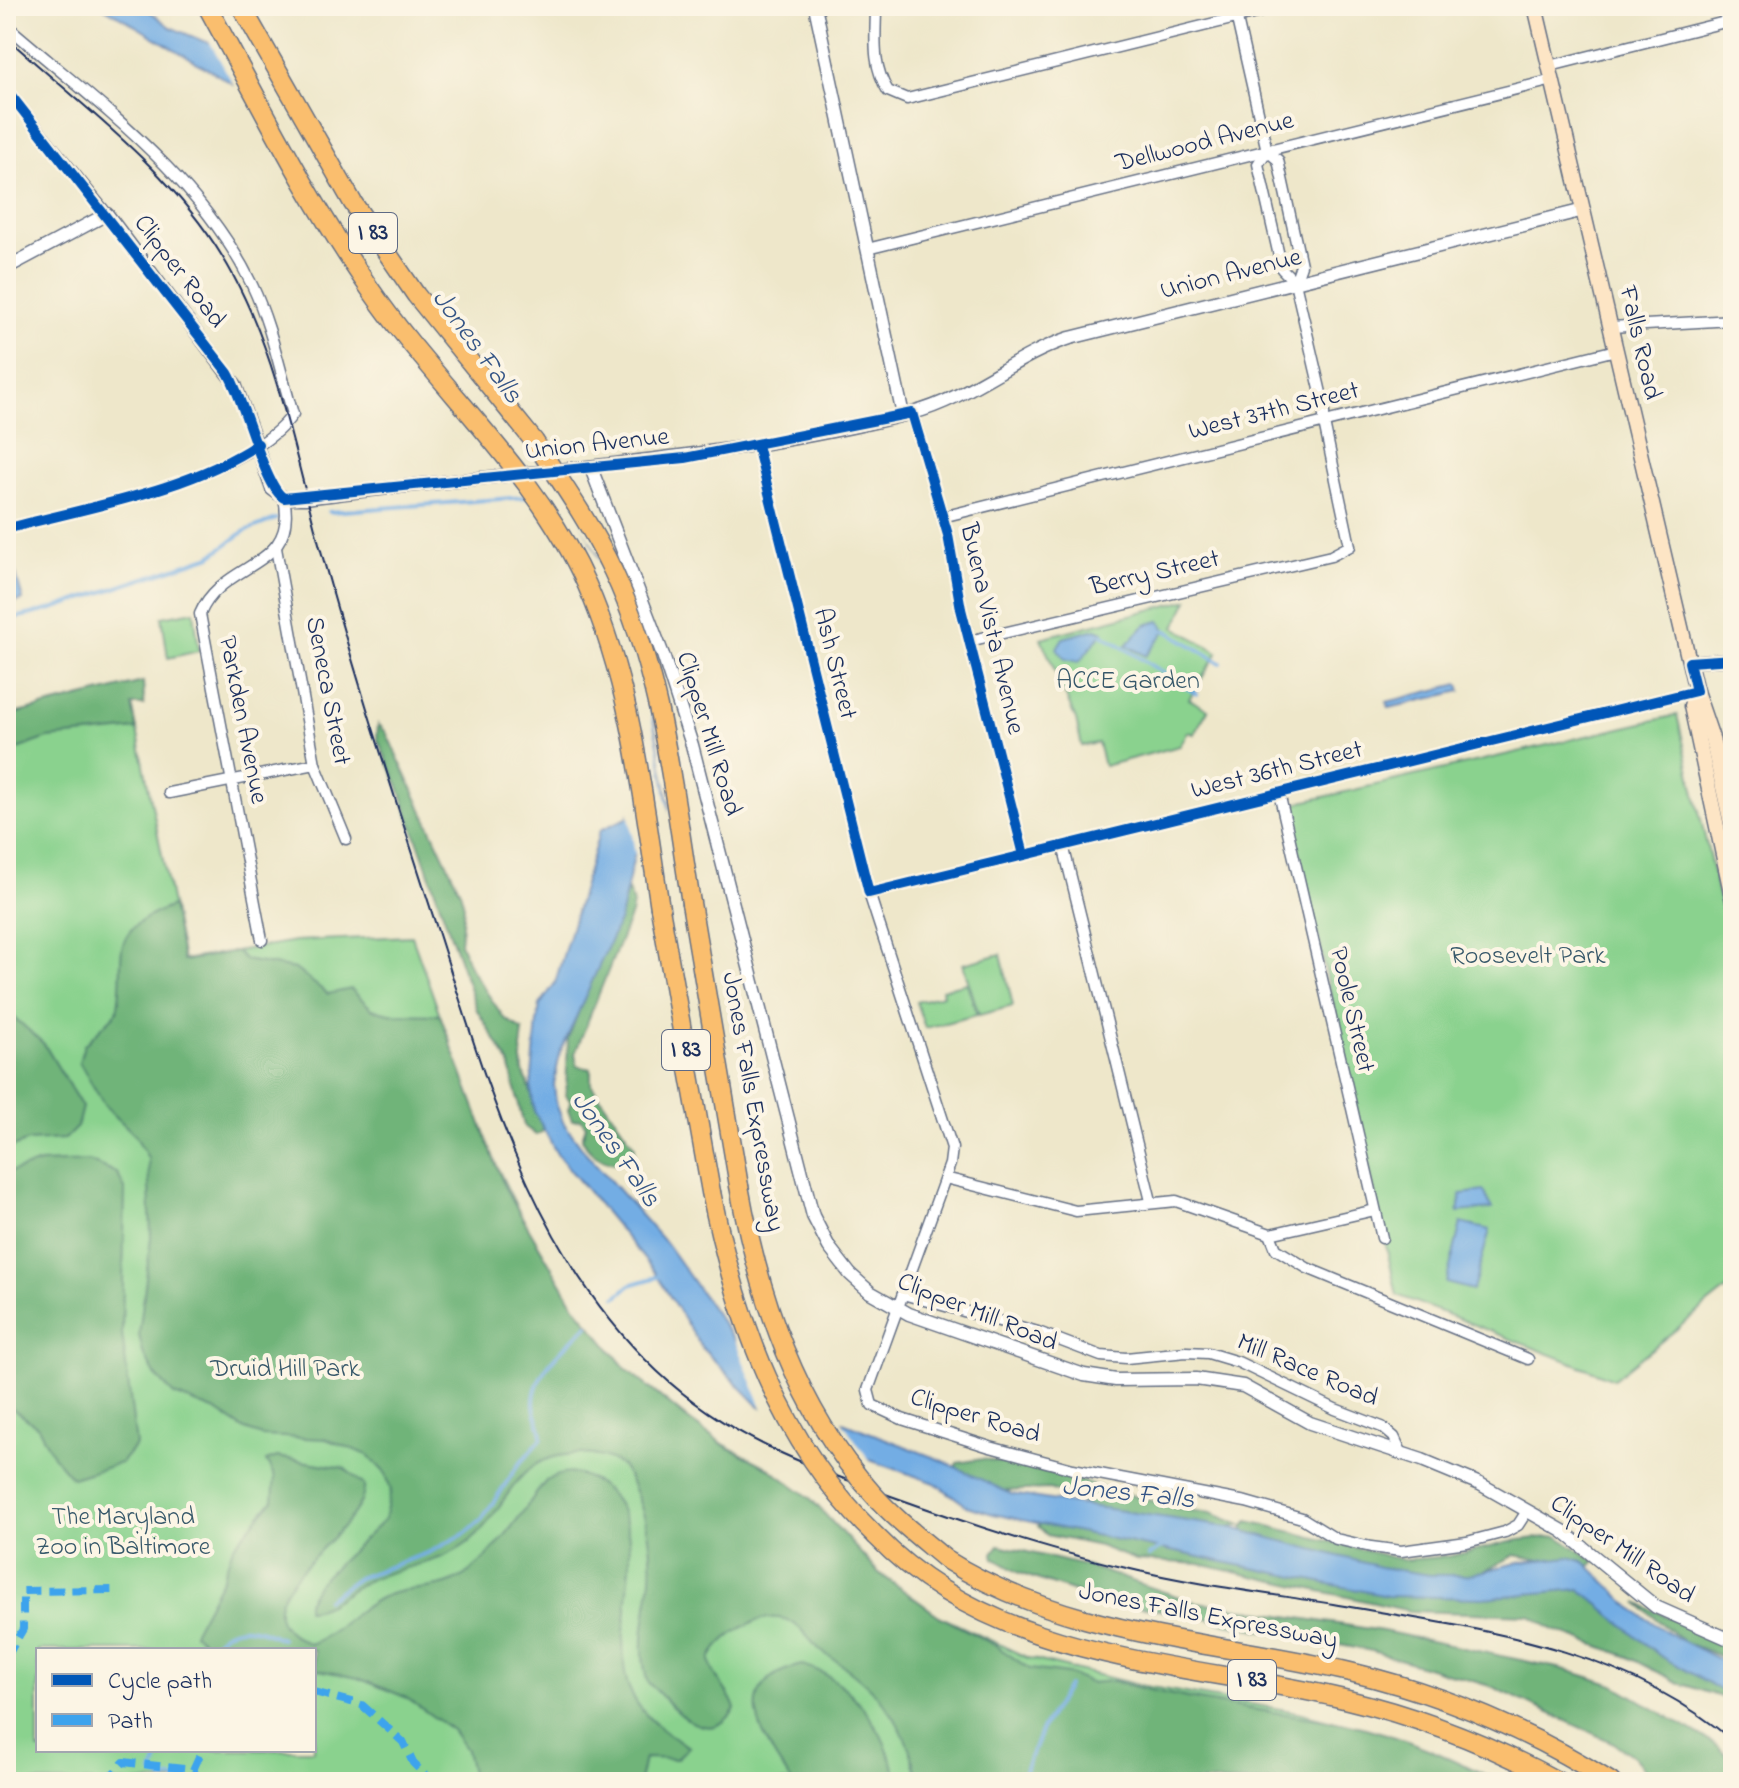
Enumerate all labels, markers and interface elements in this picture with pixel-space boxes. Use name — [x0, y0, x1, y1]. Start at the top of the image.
street label: Dellwood Avenue — [1111, 102, 1298, 184]
street label: Clipper Road — [123, 207, 235, 337]
road number: I 83 — [349, 213, 397, 253]
street label: Union Avenue — [1156, 239, 1306, 311]
water label: Jones Falls — [420, 281, 532, 413]
street label: Falls Road — [1607, 281, 1671, 404]
street label: West 37th Street — [1185, 372, 1364, 452]
street label: Union Avenue — [523, 419, 671, 471]
street label: Buena Vista Avenue — [948, 519, 1034, 739]
street label: Berry Street — [1086, 541, 1224, 608]
street label: Ash Street — [802, 604, 866, 724]
street label: Seneca Street — [294, 614, 360, 769]
street label: Parkden Avenue — [207, 633, 277, 808]
street label: Clipper Mill Road — [665, 647, 751, 821]
park label: ACCE Garden — [1056, 663, 1200, 701]
street label: West 36th Street — [1187, 731, 1367, 811]
park label: Roosevelt Park — [1450, 938, 1606, 976]
street label: Poole Street — [1318, 943, 1384, 1077]
street label: Jones Falls Expressway — [710, 969, 794, 1235]
road number: I 83 — [662, 1030, 710, 1070]
water label: Jones Falls — [560, 1084, 670, 1217]
street label: Clipper Mill Road — [891, 1264, 1063, 1363]
street label: Mill Race Road — [1230, 1324, 1384, 1418]
park label: Druid Hill Park — [209, 1351, 360, 1389]
street label: Clipper Road — [905, 1379, 1045, 1455]
water label: Jones Falls — [1060, 1467, 1197, 1521]
street label: Clipper Mill Road — [1541, 1486, 1703, 1615]
park label: The Maryland Zoo in Baltimore — [35, 1499, 211, 1567]
street label: Jones Falls Expressway — [1075, 1573, 1341, 1661]
legend — [36, 1648, 316, 1752]
road number: I 83 — [1228, 1660, 1276, 1700]
text: Cycle path — [108, 1665, 212, 1701]
text: Path — [108, 1705, 153, 1740]

